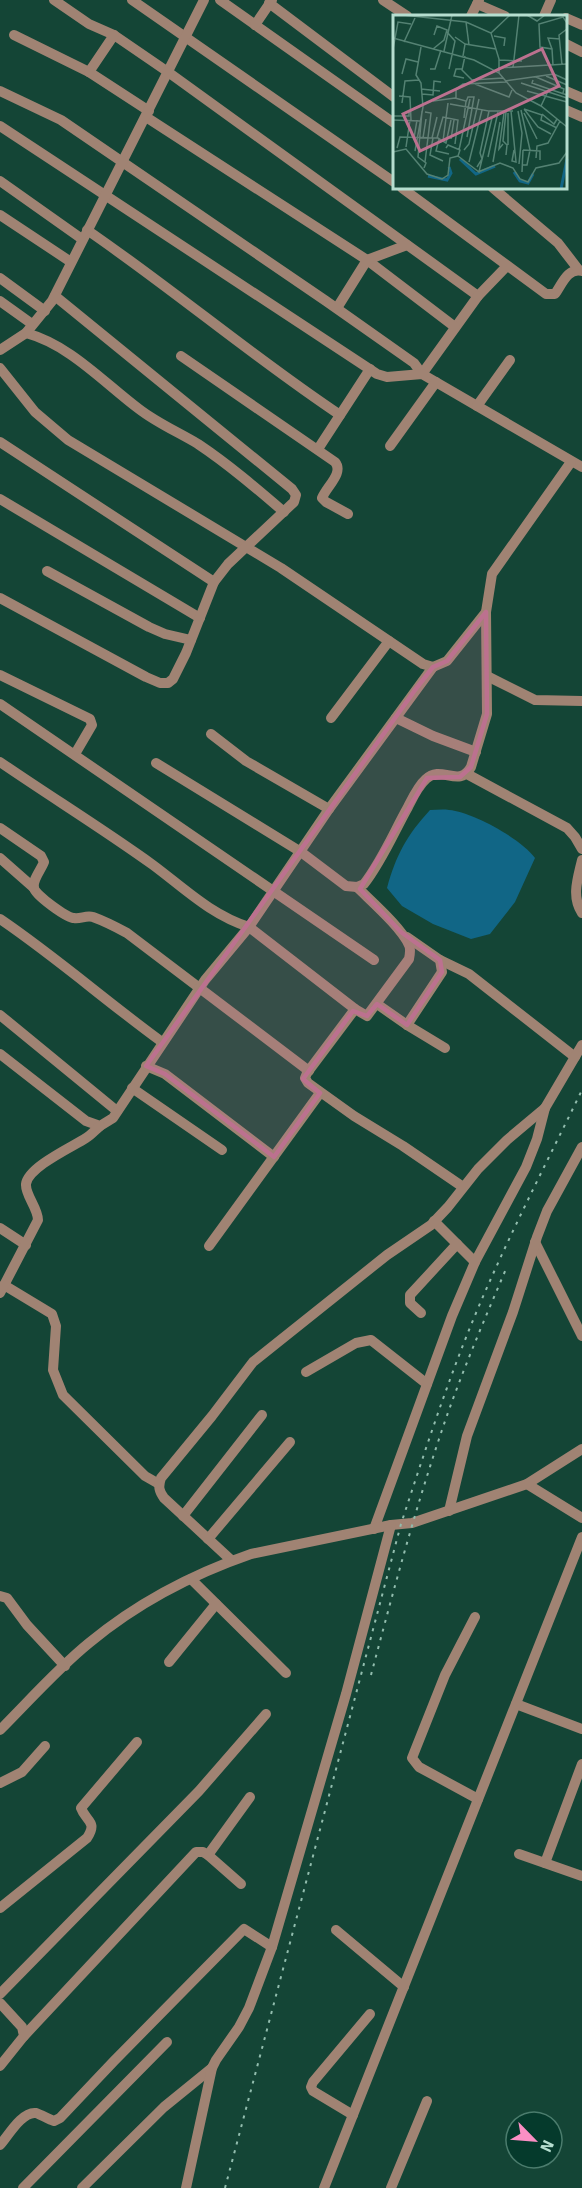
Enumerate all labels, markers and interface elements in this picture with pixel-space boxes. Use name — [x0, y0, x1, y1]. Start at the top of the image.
inset map — [393, 15, 567, 189]
north arrow — [504, 2110, 564, 2170]
text: N — [535, 2137, 558, 2155]

